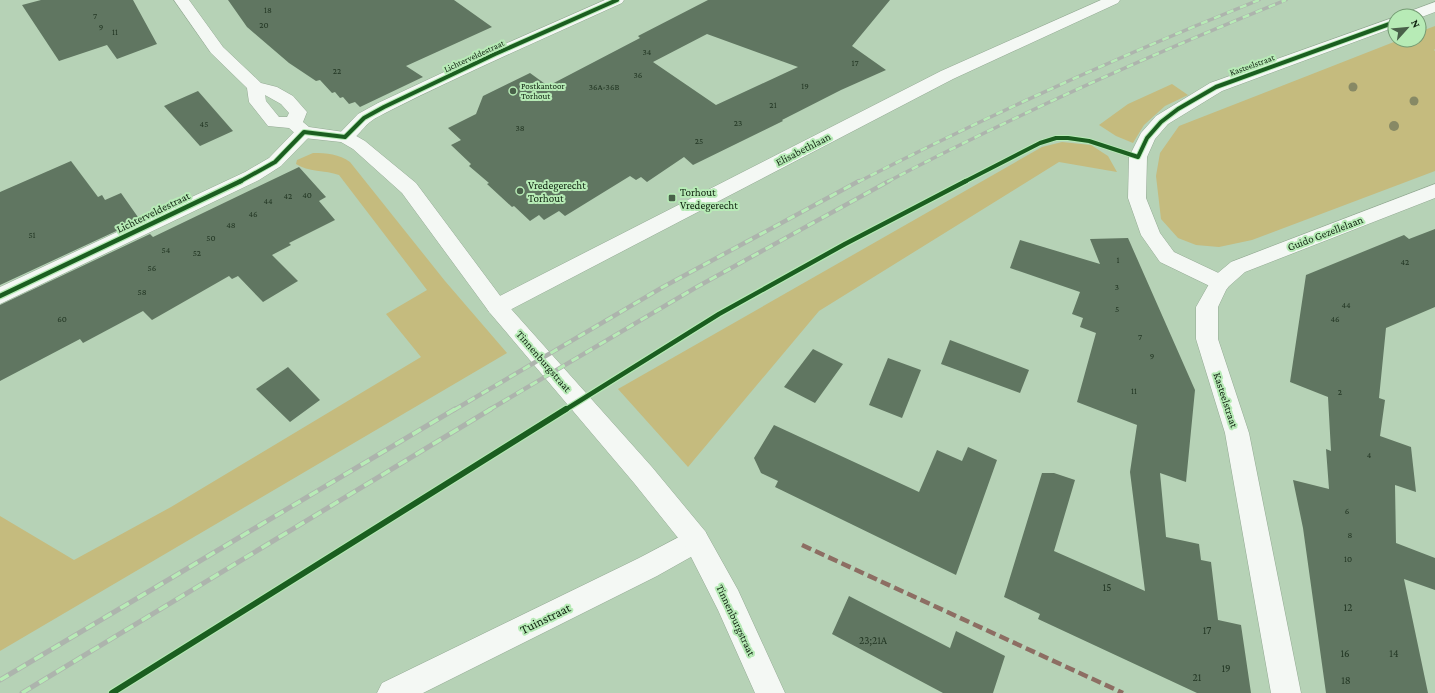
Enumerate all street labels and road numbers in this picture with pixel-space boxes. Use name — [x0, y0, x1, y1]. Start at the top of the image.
street label: Lichterveldestraat — [442, 37, 507, 74]
street label: Kasteelstraat — [1228, 52, 1277, 78]
street label: Elisabethlaan — [773, 130, 833, 168]
street label: Lichterveldestraat — [114, 189, 192, 235]
street label: Guido Gezellelaan — [1286, 213, 1365, 253]
street label: Tinnenburgstraat — [513, 328, 574, 395]
street label: Kasteelstraat — [1211, 371, 1241, 429]
street label: Tinnenburgstraat — [713, 582, 758, 658]
street label: Tuinstraat — [517, 599, 574, 637]

